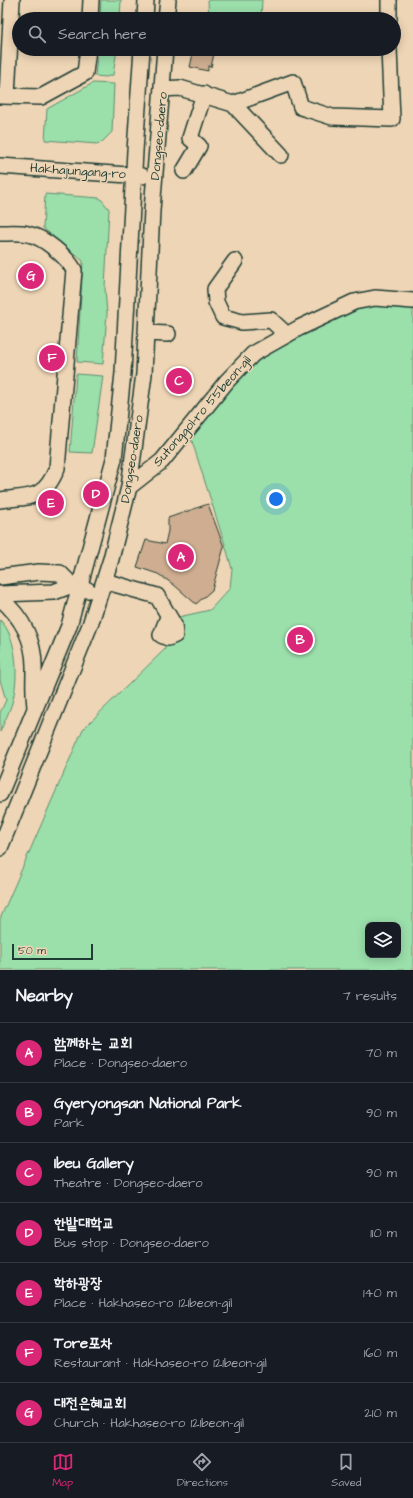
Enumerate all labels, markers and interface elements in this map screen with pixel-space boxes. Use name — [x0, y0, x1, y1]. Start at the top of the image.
search box — [12, 12, 401, 56]
icon: search — [26, 23, 48, 45]
text: Search here — [58, 24, 147, 45]
street label: Dongseo-daero — [146, 90, 173, 181]
street label: Hakhajungang-ro — [29, 159, 127, 184]
pin: G — [18, 261, 44, 291]
pin: F — [39, 343, 65, 373]
street label: Sutonggol-ro 55beon-gil — [149, 352, 256, 471]
pin: C — [166, 366, 192, 396]
street label: Dongseo-daero — [116, 413, 149, 504]
pin: D — [83, 479, 109, 509]
pin: E — [38, 488, 64, 518]
your location — [266, 489, 286, 509]
pin: A — [168, 542, 194, 572]
pin: B — [287, 625, 313, 655]
map controls — [365, 922, 401, 958]
button: layers — [365, 922, 401, 958]
scale bar — [12, 942, 93, 961]
text: 50 m — [18, 943, 46, 958]
text: Nearby — [16, 984, 73, 1008]
text: 7 results — [343, 987, 397, 1005]
text: 함께하는 교회 — [54, 1033, 132, 1054]
text: A — [25, 1044, 33, 1062]
text: 70 m — [365, 1044, 397, 1062]
text: Place · Dongseo-daero — [54, 1054, 187, 1072]
text: Gyeryongsan National Park — [54, 1093, 242, 1114]
text: B — [24, 1104, 34, 1122]
text: 90 m — [366, 1104, 397, 1122]
text: Park — [54, 1114, 84, 1132]
text: Ibeu Gallery — [54, 1153, 134, 1174]
text: C — [24, 1164, 34, 1182]
text: 90 m — [366, 1164, 397, 1182]
text: Theatre · Dongseo-daero — [54, 1174, 203, 1192]
text: 한밭대학교 — [54, 1213, 114, 1234]
text: D — [25, 1224, 33, 1242]
text: 110 m — [370, 1224, 397, 1242]
text: Bus stop · Dongseo-daero — [54, 1234, 209, 1252]
text: 학하광장 — [54, 1273, 102, 1294]
text: E — [25, 1284, 33, 1302]
text: 140 m — [363, 1284, 397, 1302]
text: Place · Hakhaseo-ro 121beon-gil — [54, 1294, 232, 1312]
text: Tore포차 — [54, 1333, 112, 1354]
text: F — [24, 1344, 34, 1362]
text: 160 m — [364, 1344, 397, 1362]
text: Restaurant · Hakhaseo-ro 121beon-gil — [54, 1354, 267, 1372]
text: 대전은혜교회 — [54, 1393, 126, 1414]
text: G — [24, 1404, 34, 1422]
text: 210 m — [364, 1404, 397, 1422]
text: Church · Hakhaseo-ro 121beon-gil — [54, 1414, 244, 1432]
tab: Map — [52, 1451, 74, 1490]
tab: Directions — [177, 1451, 228, 1490]
tab: Saved — [331, 1451, 361, 1490]

